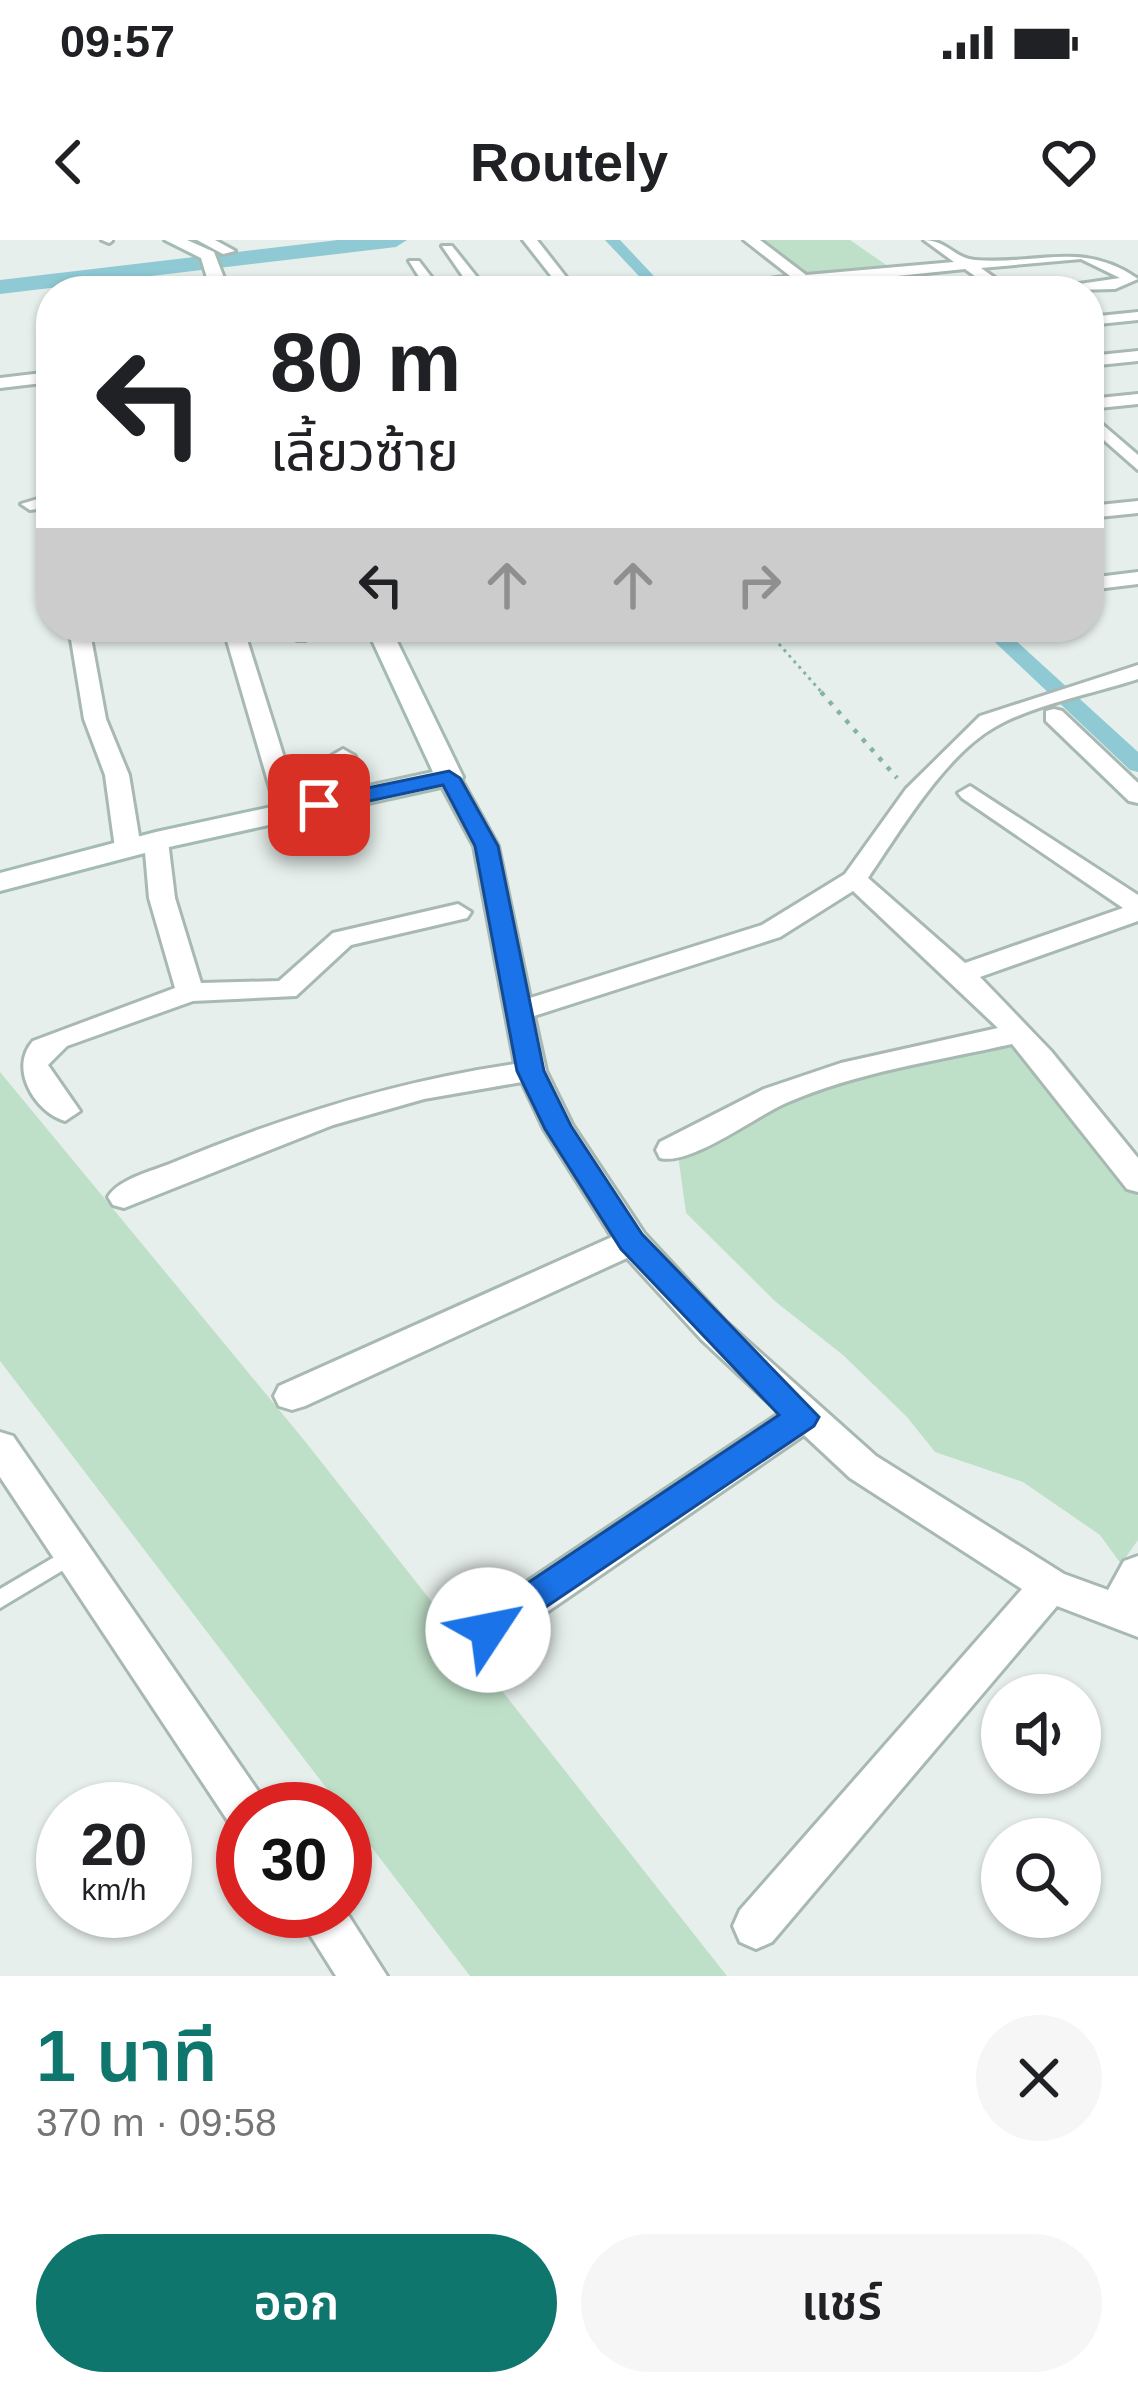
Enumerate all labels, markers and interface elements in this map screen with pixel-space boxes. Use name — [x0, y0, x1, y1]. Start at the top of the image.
text: 09:57 — [60, 16, 175, 67]
icon: back — [36, 129, 102, 195]
icon: heart — [1036, 129, 1102, 195]
text: Routely — [470, 132, 668, 192]
text: 80 m — [270, 315, 461, 409]
icon: left — [72, 324, 228, 480]
text: เลี้ยวซ้าย — [270, 421, 459, 481]
icon: left — [348, 552, 414, 618]
icon: ahead — [474, 552, 540, 618]
icon: ahead — [600, 552, 666, 618]
icon: right — [726, 552, 792, 618]
pin — [268, 754, 370, 856]
icon: arrive — [286, 772, 352, 838]
position arrow — [425, 1567, 551, 1693]
map controls — [981, 1674, 1101, 1938]
button: sound — [981, 1674, 1101, 1794]
speed limit sign: 30 — [216, 1782, 372, 1938]
text: 20 — [81, 1811, 147, 1878]
button: search — [981, 1818, 1101, 1938]
text: km/h — [81, 1873, 147, 1906]
button: close — [976, 2015, 1102, 2141]
text: 1 นาที — [36, 2016, 218, 2096]
text: 370 m · 09:58 — [36, 2101, 277, 2144]
button: ออก — [36, 2234, 557, 2372]
button: แชร์ — [581, 2234, 1102, 2372]

